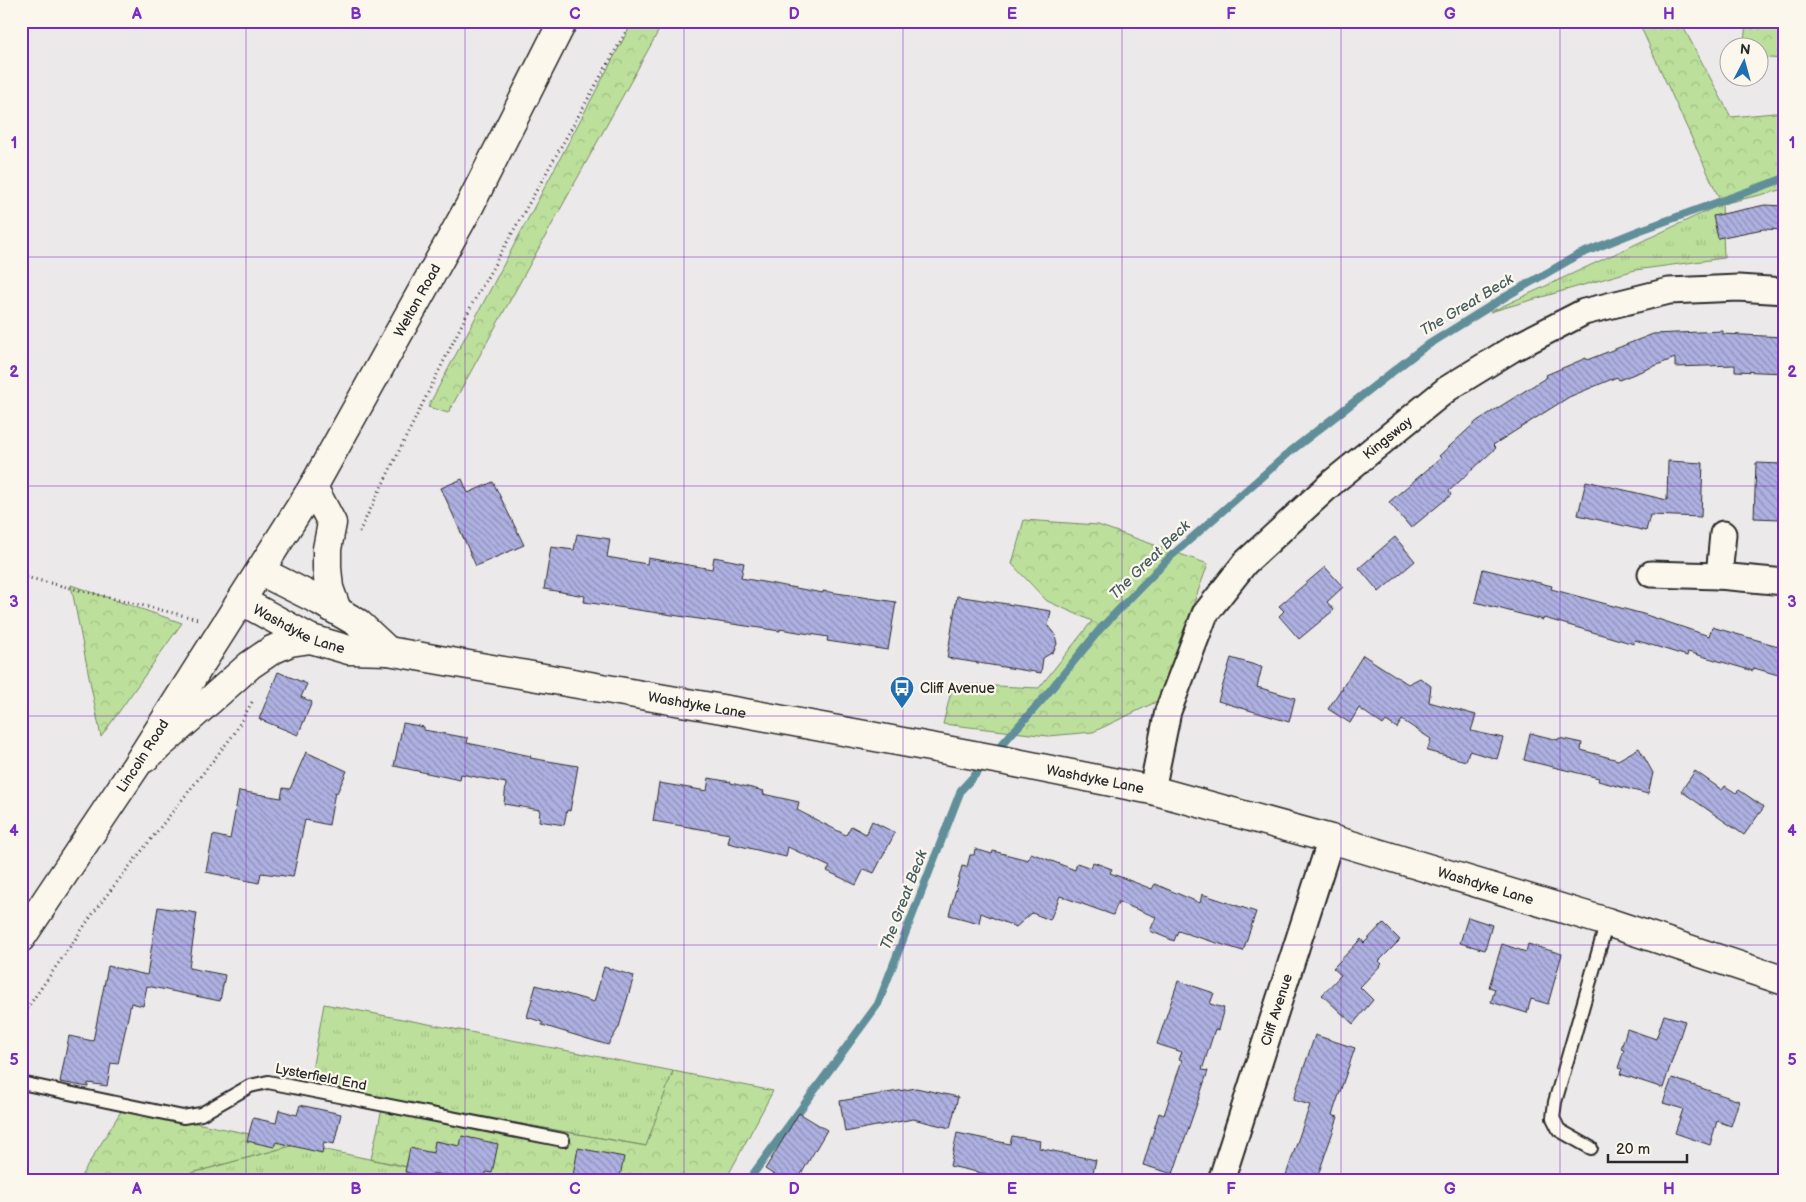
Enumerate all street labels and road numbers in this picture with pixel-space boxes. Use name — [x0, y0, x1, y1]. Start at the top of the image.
street label: Welton Road — [390, 261, 444, 340]
street label: Kingsway — [1359, 412, 1416, 463]
street label: Washdyke Lane — [250, 600, 347, 657]
street label: Washdyke Lane — [647, 688, 747, 722]
street label: Lincoln Road — [112, 716, 172, 795]
street label: Washdyke Lane — [1045, 761, 1146, 797]
street label: Washdyke Lane — [1436, 863, 1536, 908]
street label: Cliff Avenue — [1257, 971, 1296, 1048]
street label: Lysterfield End — [274, 1060, 368, 1094]

